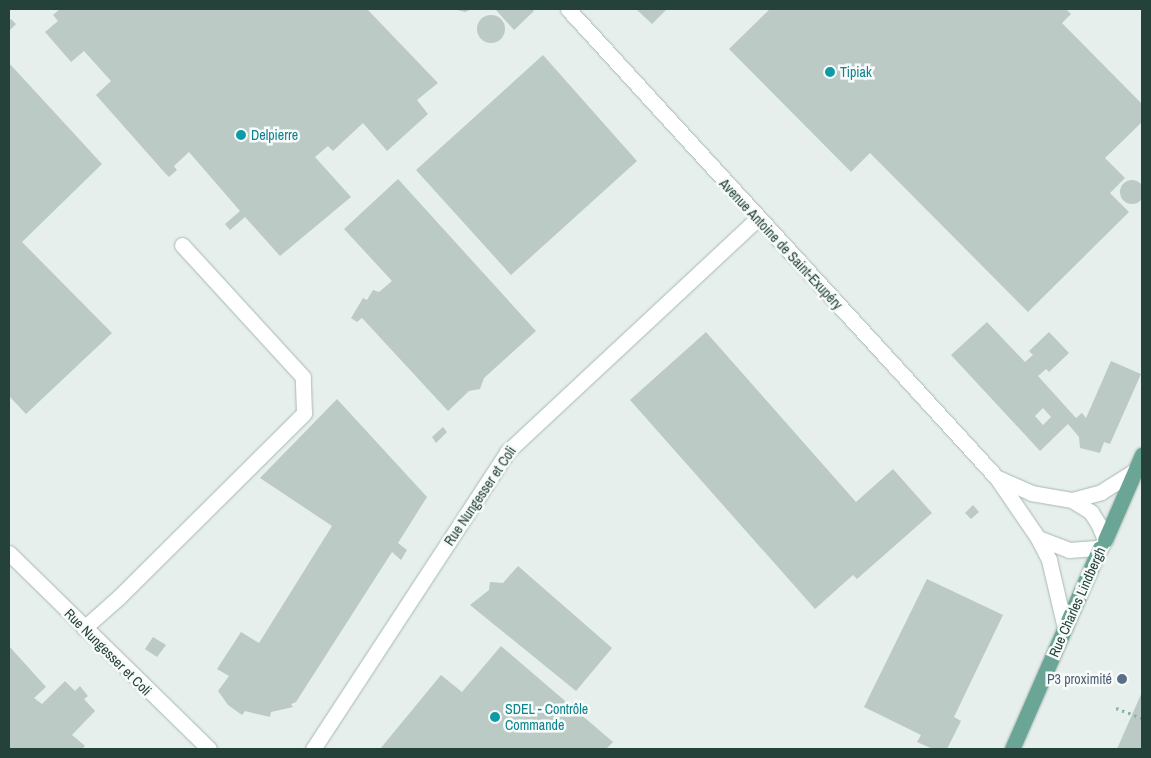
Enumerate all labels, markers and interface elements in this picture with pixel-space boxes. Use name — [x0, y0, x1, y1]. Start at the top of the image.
place label: Tipiak — [840, 64, 872, 80]
marker: Tipiak — [824, 66, 836, 78]
place label: Delpierre — [251, 127, 298, 143]
marker: Delpierre — [235, 129, 247, 141]
street label: Avenue Antoine de Saint-Exupéry — [716, 175, 846, 313]
street label: Rue Nungesser et Coli — [441, 443, 519, 549]
street label: Rue Charles Lindbergh — [1045, 544, 1109, 660]
street label: Rue Nungesser et Coli — [61, 605, 155, 699]
place label: P3 proximité — [1047, 671, 1112, 687]
marker: P3 proximité — [1116, 673, 1128, 685]
place label: SDEL - Contrôle Commande — [505, 701, 589, 734]
marker: SDEL - Contrôle Commande — [489, 711, 501, 723]

